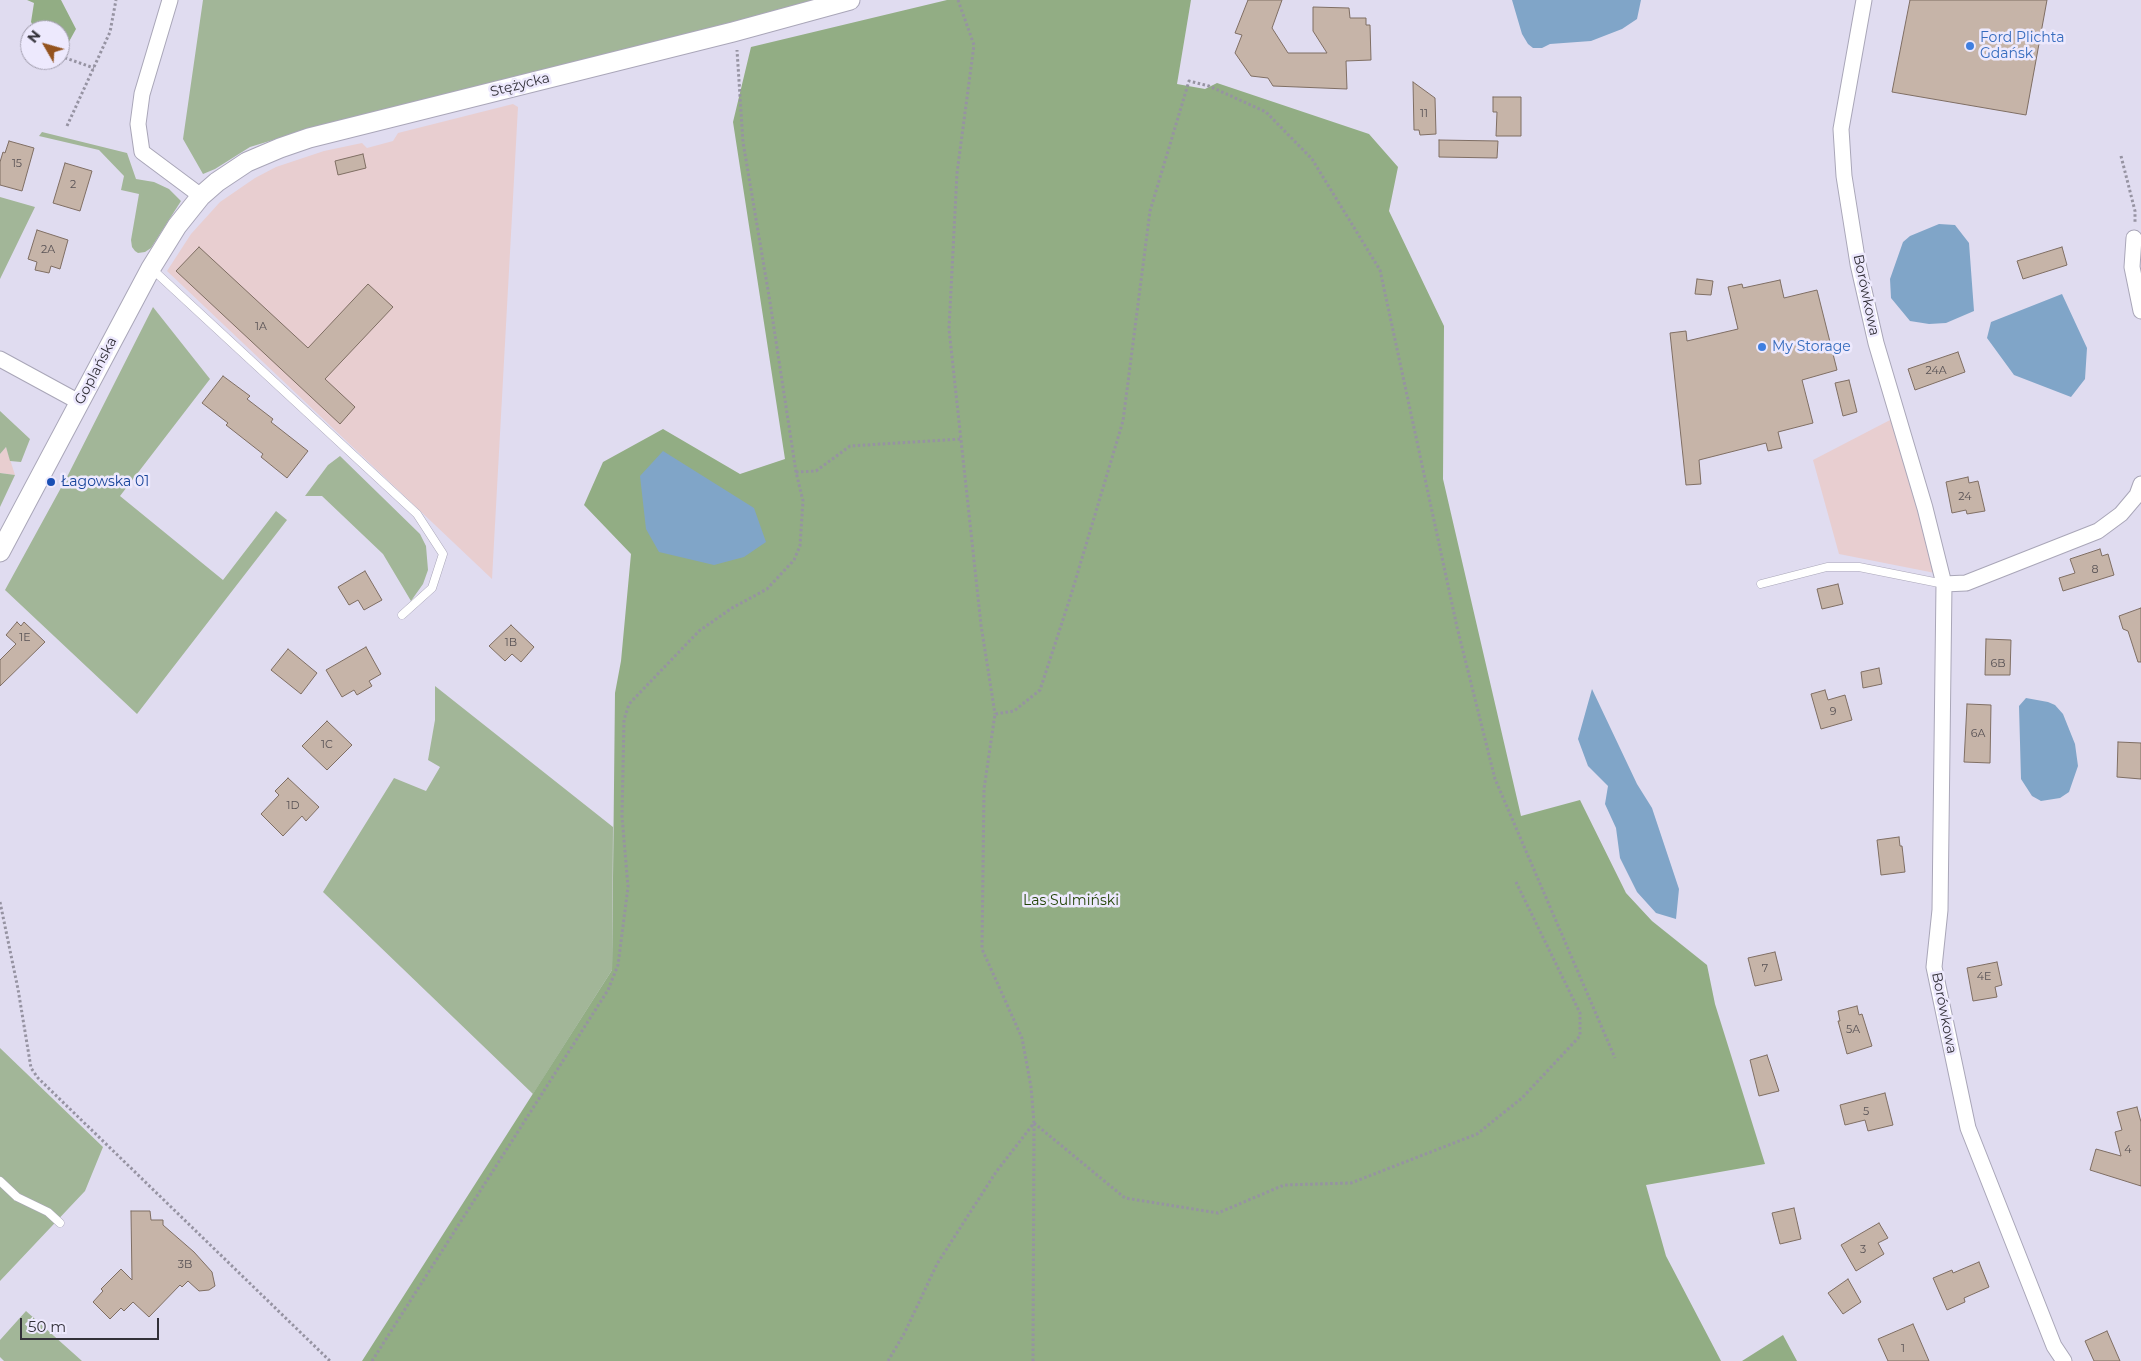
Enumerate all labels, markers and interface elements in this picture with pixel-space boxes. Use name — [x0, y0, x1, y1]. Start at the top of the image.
north arrow — [20, 20, 70, 70]
text: N — [23, 26, 45, 46]
place label: Ford Plichta Gdańsk — [1980, 30, 2064, 62]
marker: Ford Plichta Gdańsk — [1964, 40, 1976, 52]
street label: Stężycka — [488, 69, 552, 101]
house number: 11 — [1420, 107, 1428, 121]
house number: 15 — [12, 157, 22, 171]
house number: 2 — [70, 178, 76, 192]
house number: 2A — [41, 243, 55, 257]
street label: Borówkowa — [1849, 253, 1883, 337]
house number: 1A — [255, 320, 267, 334]
street label: Goplańska — [71, 334, 121, 408]
place label: My Storage — [1772, 339, 1851, 355]
marker: My Storage — [1756, 341, 1768, 353]
house number: 24A — [1925, 364, 1947, 378]
place label: Łagowska 01 — [61, 474, 149, 490]
marker: Łagowska 01 — [45, 476, 57, 488]
house number: 24 — [1958, 490, 1972, 504]
house number: 8 — [2091, 563, 2099, 577]
house number: 1E — [19, 631, 31, 645]
house number: 1B — [505, 636, 517, 650]
house number: 6B — [1991, 657, 2005, 671]
house number: 9 — [1830, 705, 1836, 719]
house number: 6A — [1971, 727, 1985, 741]
house number: 1C — [321, 738, 333, 752]
house number: 1D — [286, 799, 300, 813]
park label: Las Sulmiński — [1023, 893, 1119, 909]
house number: 7 — [1762, 962, 1768, 976]
house number: 4E — [1977, 970, 1991, 984]
street label: Borówkowa — [1928, 971, 1960, 1055]
house number: 5A — [1846, 1023, 1860, 1037]
house number: 5 — [1863, 1105, 1869, 1119]
house number: 4 — [2124, 1143, 2132, 1157]
house number: 3 — [1860, 1243, 1866, 1257]
house number: 3B — [178, 1258, 192, 1272]
scale bar — [22, 1308, 161, 1340]
text: 50 m — [28, 1317, 66, 1336]
house number: 1 — [1901, 1342, 1905, 1356]

